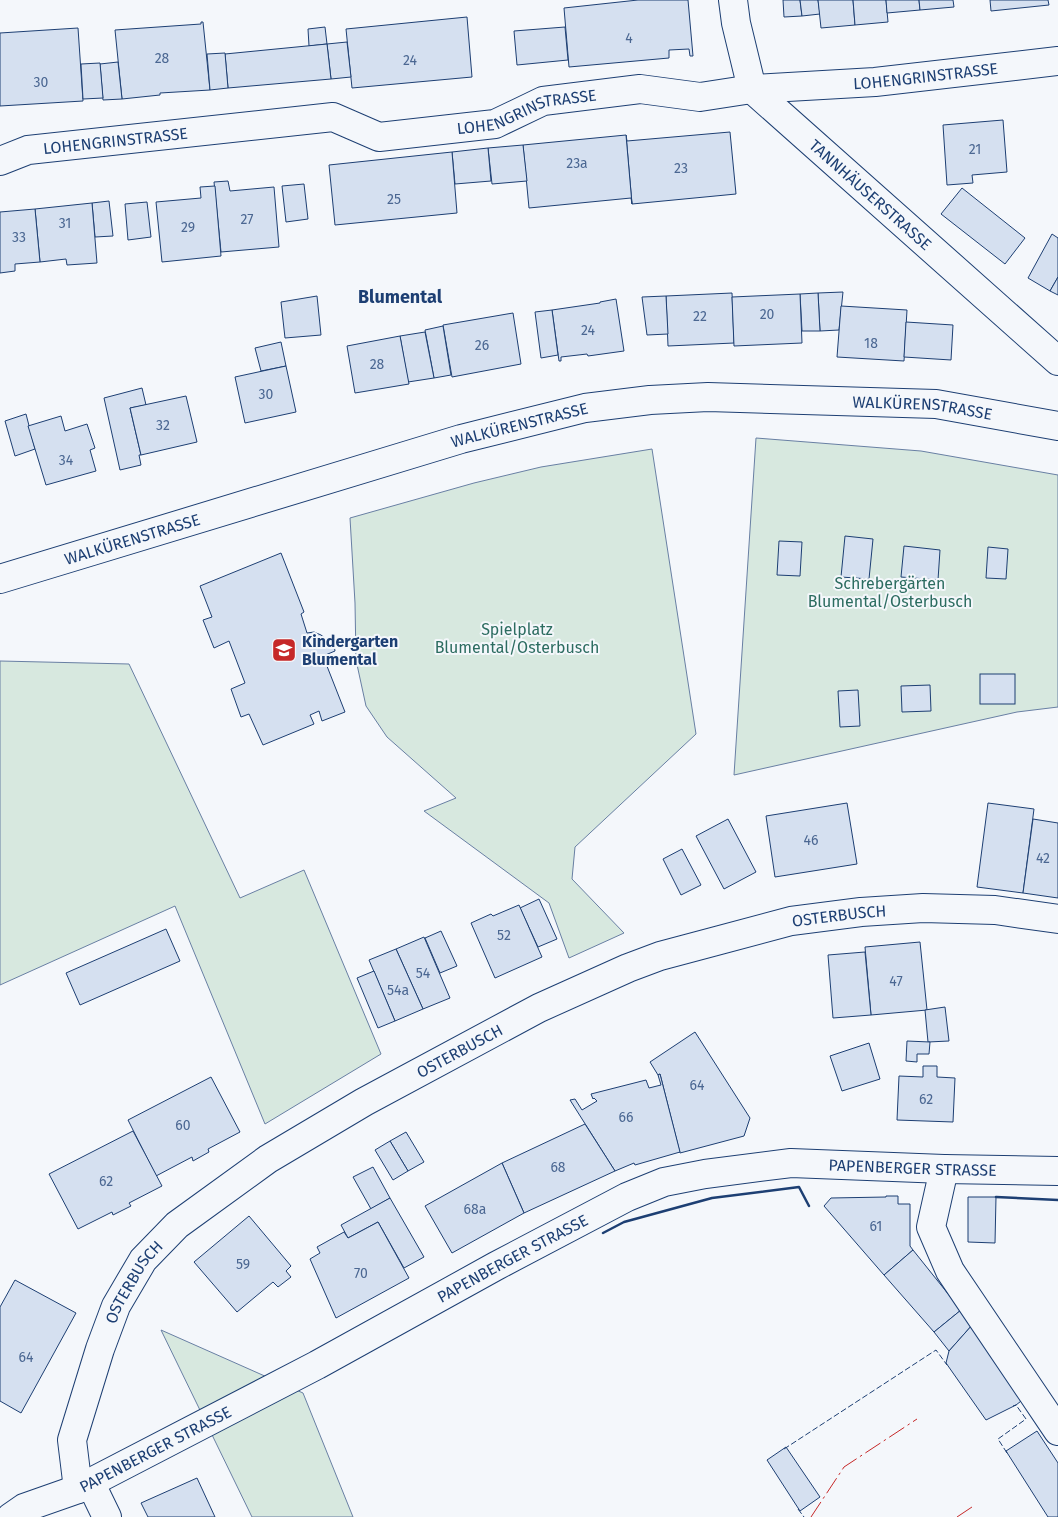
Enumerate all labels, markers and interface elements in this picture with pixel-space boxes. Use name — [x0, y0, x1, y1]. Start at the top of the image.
house number: 4 — [625, 30, 633, 47]
house number: 28 — [155, 50, 170, 67]
house number: 24 — [403, 52, 418, 69]
street label: LOHENGRINSTRASSE — [853, 58, 999, 93]
house number: 30 — [34, 74, 49, 91]
street label: LOHENGRINSTRASSE — [456, 85, 598, 138]
street label: LOHENGRINSTRASSE — [42, 123, 189, 158]
street label: TANNHÄUSERSTRASSE — [806, 135, 936, 254]
house number: 21 — [969, 141, 981, 158]
house number: 23a — [566, 155, 588, 172]
house number: 23 — [674, 160, 688, 177]
house number: 25 — [387, 191, 401, 208]
house number: 27 — [240, 211, 254, 228]
house number: 31 — [59, 215, 71, 232]
house number: 29 — [181, 219, 195, 236]
house number: 33 — [12, 229, 26, 246]
district label: Blumental — [358, 286, 443, 308]
house number: 20 — [760, 306, 775, 323]
house number: 22 — [693, 308, 707, 325]
house number: 24 — [581, 322, 596, 339]
house number: 18 — [864, 335, 878, 352]
house number: 26 — [475, 337, 489, 354]
house number: 28 — [370, 356, 385, 373]
house number: 30 — [259, 386, 274, 403]
street label: WALKÜRENSTRASSE — [852, 392, 994, 423]
street label: WALKÜRENSTRASSE — [448, 398, 590, 451]
house number: 32 — [156, 417, 170, 434]
house number: 34 — [59, 452, 74, 469]
street label: WALKÜRENSTRASSE — [62, 509, 202, 568]
park label: Schrebergärten Blumental/Osterbusch — [808, 574, 972, 611]
park label: Spielplatz Blumental/Osterbusch — [435, 620, 599, 657]
place label: Kindergarten Blumental — [302, 632, 398, 669]
school or university icon: Kindergarten Blumental — [271, 637, 297, 663]
house number: 46 — [804, 832, 818, 849]
house number: 42 — [1036, 850, 1050, 867]
street label: OSTERBUSCH — [791, 901, 887, 930]
house number: 52 — [497, 927, 511, 944]
house number: 54 — [416, 965, 431, 982]
house number: 47 — [889, 973, 903, 990]
house number: 54a — [387, 982, 409, 999]
street label: OSTERBUSCH — [413, 1020, 506, 1082]
house number: 64 — [690, 1077, 705, 1094]
house number: 62 — [919, 1091, 933, 1108]
house number: 66 — [619, 1109, 633, 1126]
house number: 60 — [175, 1117, 191, 1134]
street label: PAPENBERGER STRASSE — [828, 1155, 997, 1179]
house number: 68 — [550, 1159, 566, 1176]
house number: 62 — [99, 1173, 113, 1190]
house number: 68a — [464, 1201, 486, 1218]
street label: PAPENBERGER STRASSE — [434, 1210, 591, 1306]
house number: 61 — [870, 1218, 882, 1235]
street label: OSTERBUSCH — [101, 1236, 166, 1326]
house number: 59 — [236, 1256, 250, 1273]
house number: 70 — [354, 1265, 368, 1282]
house number: 64 — [19, 1349, 34, 1366]
street label: PAPENBERGER STRASSE — [76, 1402, 234, 1496]

